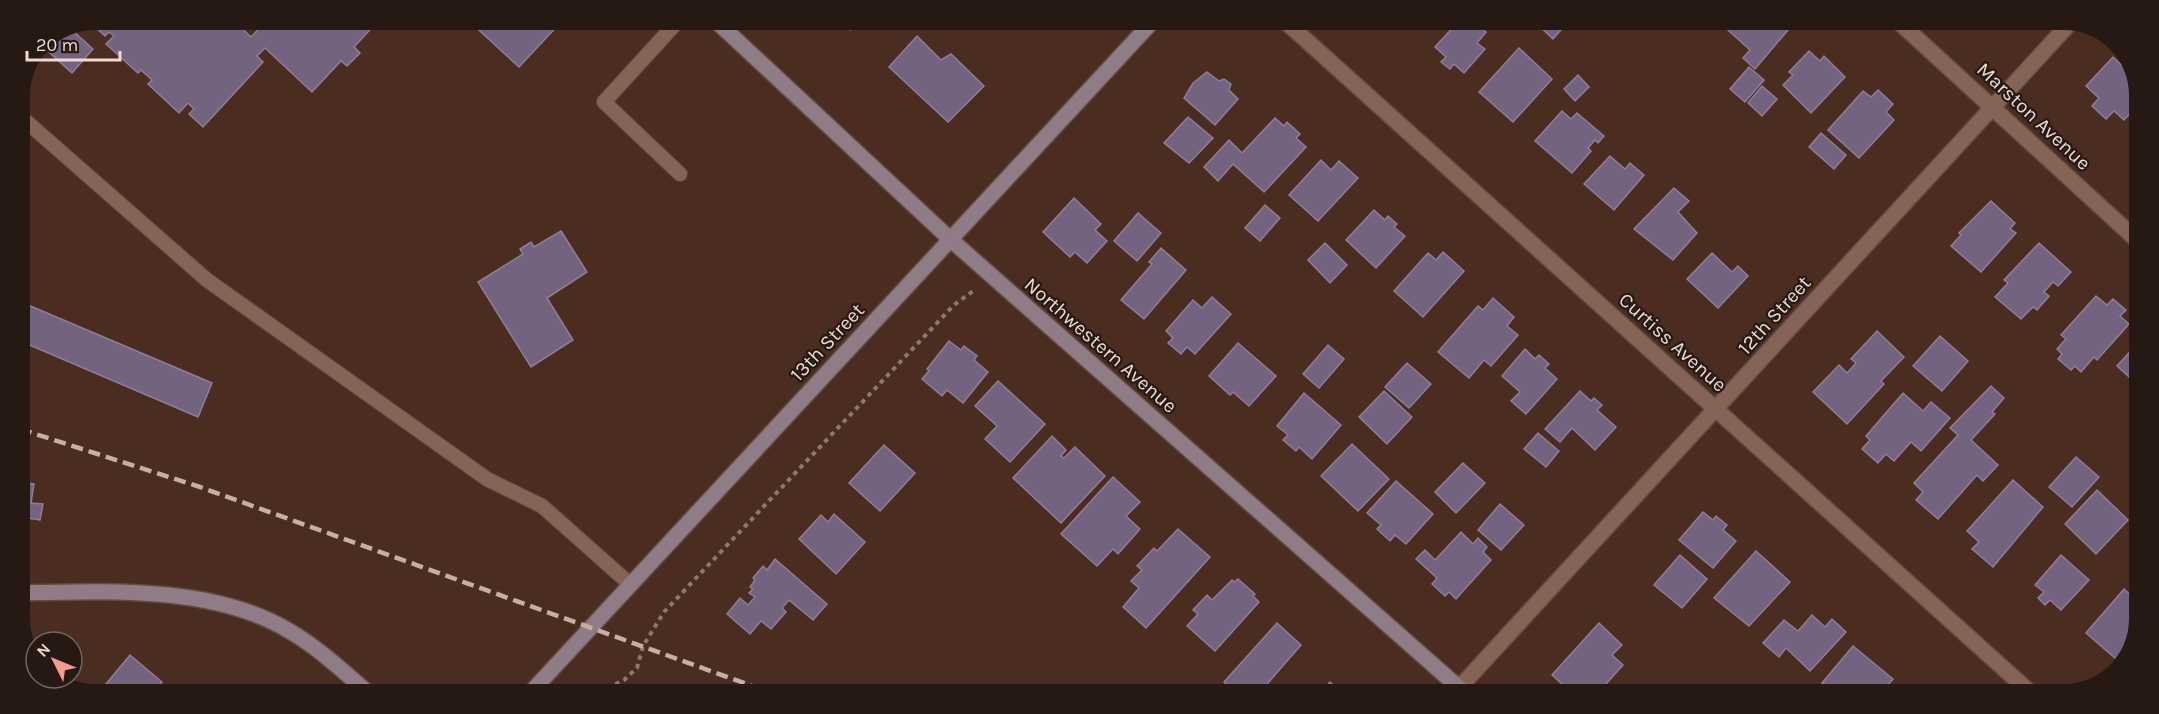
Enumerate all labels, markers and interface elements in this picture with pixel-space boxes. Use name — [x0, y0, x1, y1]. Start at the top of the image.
scale bar — [27, 24, 120, 62]
text: 20 m — [36, 34, 78, 56]
street label: Marston Avenue — [1972, 58, 2095, 175]
street label: 12th Street — [1733, 271, 1816, 359]
street label: Northwestern Avenue — [1020, 273, 1182, 418]
street label: Curtiss Avenue — [1614, 288, 1731, 397]
street label: 13th Street — [786, 298, 869, 386]
north arrow — [24, 630, 84, 690]
text: N — [33, 639, 54, 661]

